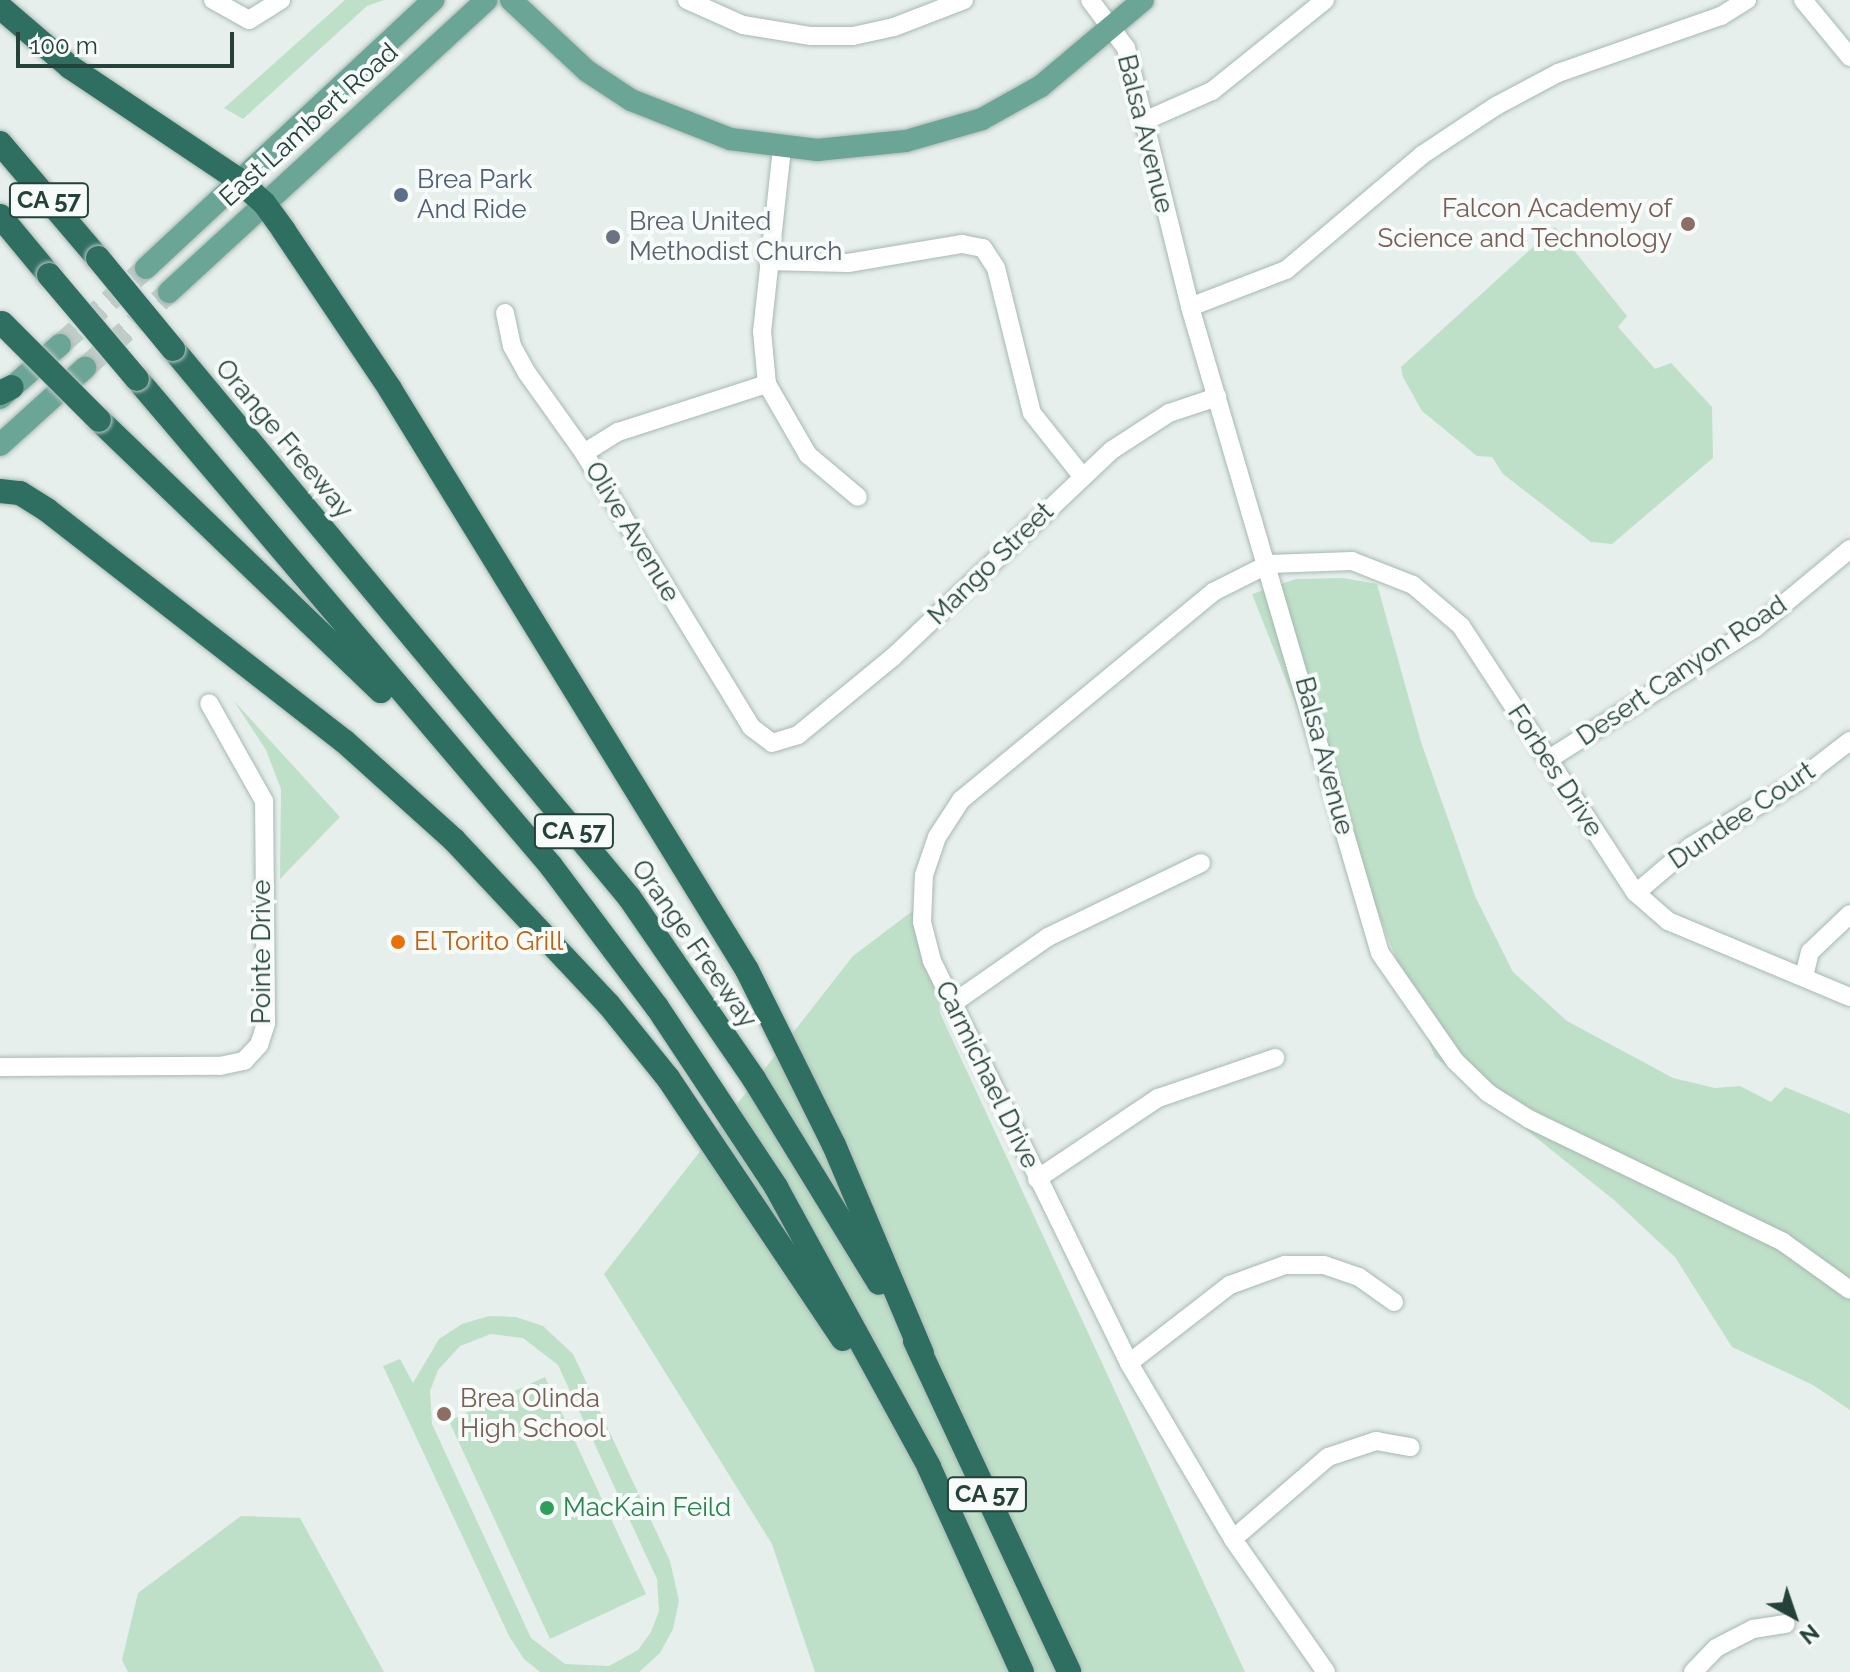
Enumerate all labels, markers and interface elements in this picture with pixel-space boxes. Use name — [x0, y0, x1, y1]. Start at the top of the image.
scale bar — [20, 16, 238, 66]
text: 100 m — [30, 31, 98, 60]
street label: East Lambert Road — [213, 37, 405, 213]
street label: Balsa Avenue — [1110, 51, 1180, 217]
place label: Brea Park And Ride — [417, 164, 532, 226]
road number: CA 57 — [7, 180, 91, 220]
marker: Brea Park And Ride — [392, 186, 410, 204]
place label: Falcon Academy of Science and Technology — [1377, 193, 1672, 254]
place label: Brea United Methodist Church — [629, 206, 842, 268]
marker: Falcon Academy of Science and Technology — [1679, 215, 1697, 233]
marker: Brea United Methodist Church — [604, 228, 622, 246]
street label: Orange Freeway — [209, 353, 359, 525]
street label: Olive Avenue — [578, 456, 686, 608]
street label: Mango Street — [922, 496, 1060, 632]
street label: Desert Canyon Road — [1571, 589, 1793, 753]
street label: Balsa Avenue — [1288, 673, 1360, 839]
street label: Forbes Drive — [1501, 699, 1609, 843]
street label: Dundee Court — [1663, 756, 1821, 876]
road number: CA 57 — [532, 811, 616, 851]
street label: Orange Freeway — [625, 854, 763, 1034]
street label: Pointe Drive — [246, 880, 278, 1024]
place label: El Torito Grill — [414, 926, 565, 958]
marker: El Torito Grill — [389, 933, 407, 951]
street label: Carmichael Drive — [928, 976, 1046, 1174]
place label: Brea Olinda High School — [460, 1383, 606, 1444]
marker: Brea Olinda High School — [435, 1405, 453, 1423]
road number: CA 57 — [945, 1474, 1029, 1514]
place label: MacKain Feild — [563, 1492, 731, 1524]
marker: MacKain Feild — [538, 1499, 556, 1517]
north arrow — [1754, 1576, 1834, 1656]
text: N — [1795, 1619, 1824, 1650]

